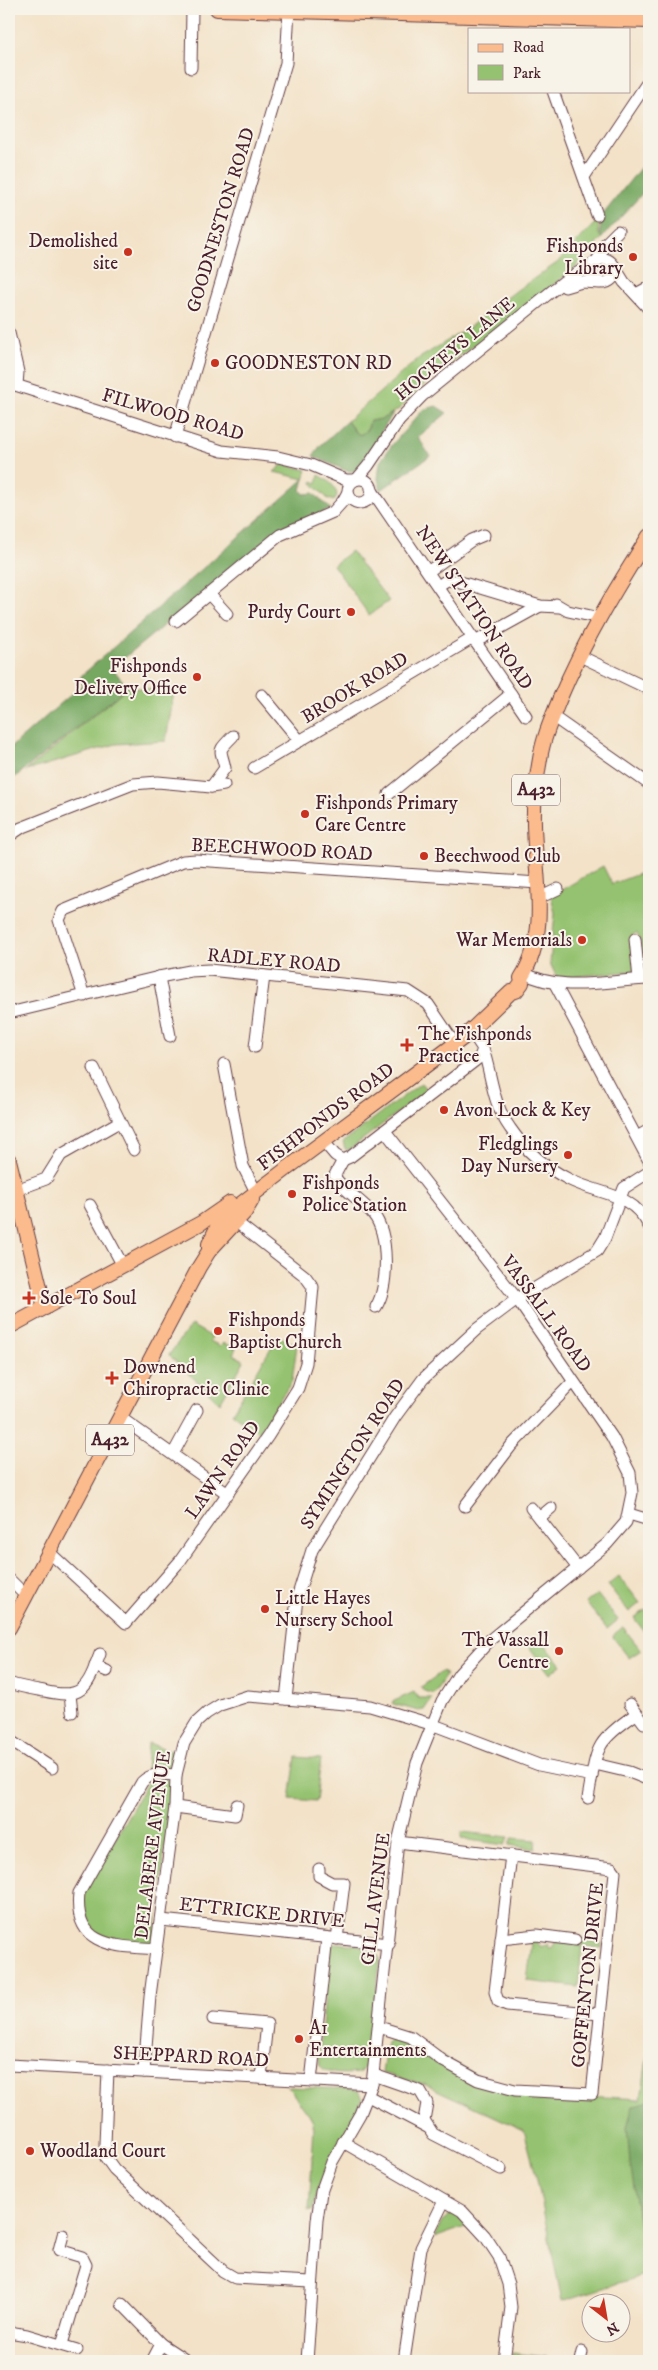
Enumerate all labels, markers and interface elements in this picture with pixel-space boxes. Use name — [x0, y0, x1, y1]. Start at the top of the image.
legend — [468, 28, 630, 92]
text: Road — [513, 38, 545, 57]
text: Park — [513, 64, 542, 83]
street label: GOODNESTON ROAD — [182, 125, 260, 315]
place label: Demolished site — [28, 230, 119, 275]
place label: Fishponds Library — [546, 235, 624, 280]
marker: Demolished site — [122, 246, 134, 258]
marker: Fishponds Library — [627, 251, 639, 263]
street label: HOCKEYS LANE — [390, 292, 520, 406]
place label: GOODNESTON RD — [225, 352, 392, 375]
marker: GOODNESTON RD — [209, 357, 221, 369]
street label: FILWOOD ROAD — [99, 384, 247, 446]
street label: NEW STATION ROAD — [411, 522, 537, 694]
place label: Purdy Court — [247, 601, 341, 624]
marker: Purdy Court — [345, 606, 357, 618]
street label: BROOK ROAD — [297, 647, 413, 729]
place label: Fishponds Delivery Office — [74, 655, 187, 700]
marker: Fishponds Delivery Office — [191, 671, 203, 683]
road number: A432 — [512, 774, 560, 806]
place label: Fishponds Primary Care Centre — [315, 792, 459, 837]
marker: Fishponds Primary Care Centre — [299, 808, 311, 820]
street label: BEECHWOOD ROAD — [191, 834, 373, 866]
place label: Beechwood Club — [434, 845, 560, 868]
marker: Beechwood Club — [418, 850, 430, 862]
place label: War Memorials — [455, 929, 572, 952]
marker: War Memorials — [576, 934, 588, 946]
street label: RADLEY ROAD — [206, 944, 342, 978]
place label: The Fishponds Practice — [418, 1023, 532, 1068]
marker: The Fishponds Practice — [400, 1038, 414, 1052]
street label: FISHPONDS ROAD — [253, 1058, 399, 1176]
place label: Avon Lock & Key — [454, 1099, 592, 1122]
marker: Avon Lock & Key — [438, 1104, 450, 1116]
place label: Fledglings Day Nursery — [461, 1133, 559, 1178]
marker: Fledglings Day Nursery — [562, 1149, 574, 1161]
place label: Fishponds Police Station — [302, 1172, 407, 1217]
marker: Fishponds Police Station — [286, 1188, 298, 1200]
street label: VASSALL ROAD — [495, 1250, 596, 1377]
place label: Sole To Soul — [40, 1287, 137, 1310]
marker: Sole To Soul — [22, 1291, 36, 1305]
place label: Fishponds Baptist Church — [228, 1309, 342, 1354]
marker: Fishponds Baptist Church — [212, 1325, 224, 1337]
place label: Downend Chiropractic Clinic — [123, 1356, 269, 1401]
marker: Downend Chiropractic Clinic — [105, 1371, 119, 1385]
street label: SYMINGTON ROAD — [296, 1374, 410, 1534]
street label: LAWN ROAD — [181, 1416, 265, 1524]
road number: A432 — [86, 1424, 134, 1456]
place label: Little Hayes Nursery School — [275, 1587, 393, 1632]
marker: Little Hayes Nursery School — [259, 1603, 271, 1615]
place label: The Vassall Centre — [462, 1629, 549, 1674]
marker: The Vassall Centre — [553, 1645, 565, 1657]
street label: DELABERE AVENUE — [130, 1749, 176, 1941]
street label: GILL AVENUE — [356, 1831, 396, 1967]
street label: GOFFENTON DRIVE — [567, 1881, 609, 2069]
street label: ETTRICKE DRIVE — [178, 1893, 346, 1933]
place label: A1 Entertainments — [309, 2017, 427, 2062]
marker: A1 Entertainments — [293, 2033, 305, 2045]
street label: SHEPPARD ROAD — [113, 2041, 269, 2073]
place label: Woodland Court — [39, 2140, 166, 2163]
marker: Woodland Court — [24, 2145, 36, 2157]
north arrow — [580, 2292, 630, 2342]
text: N — [602, 2318, 622, 2339]

